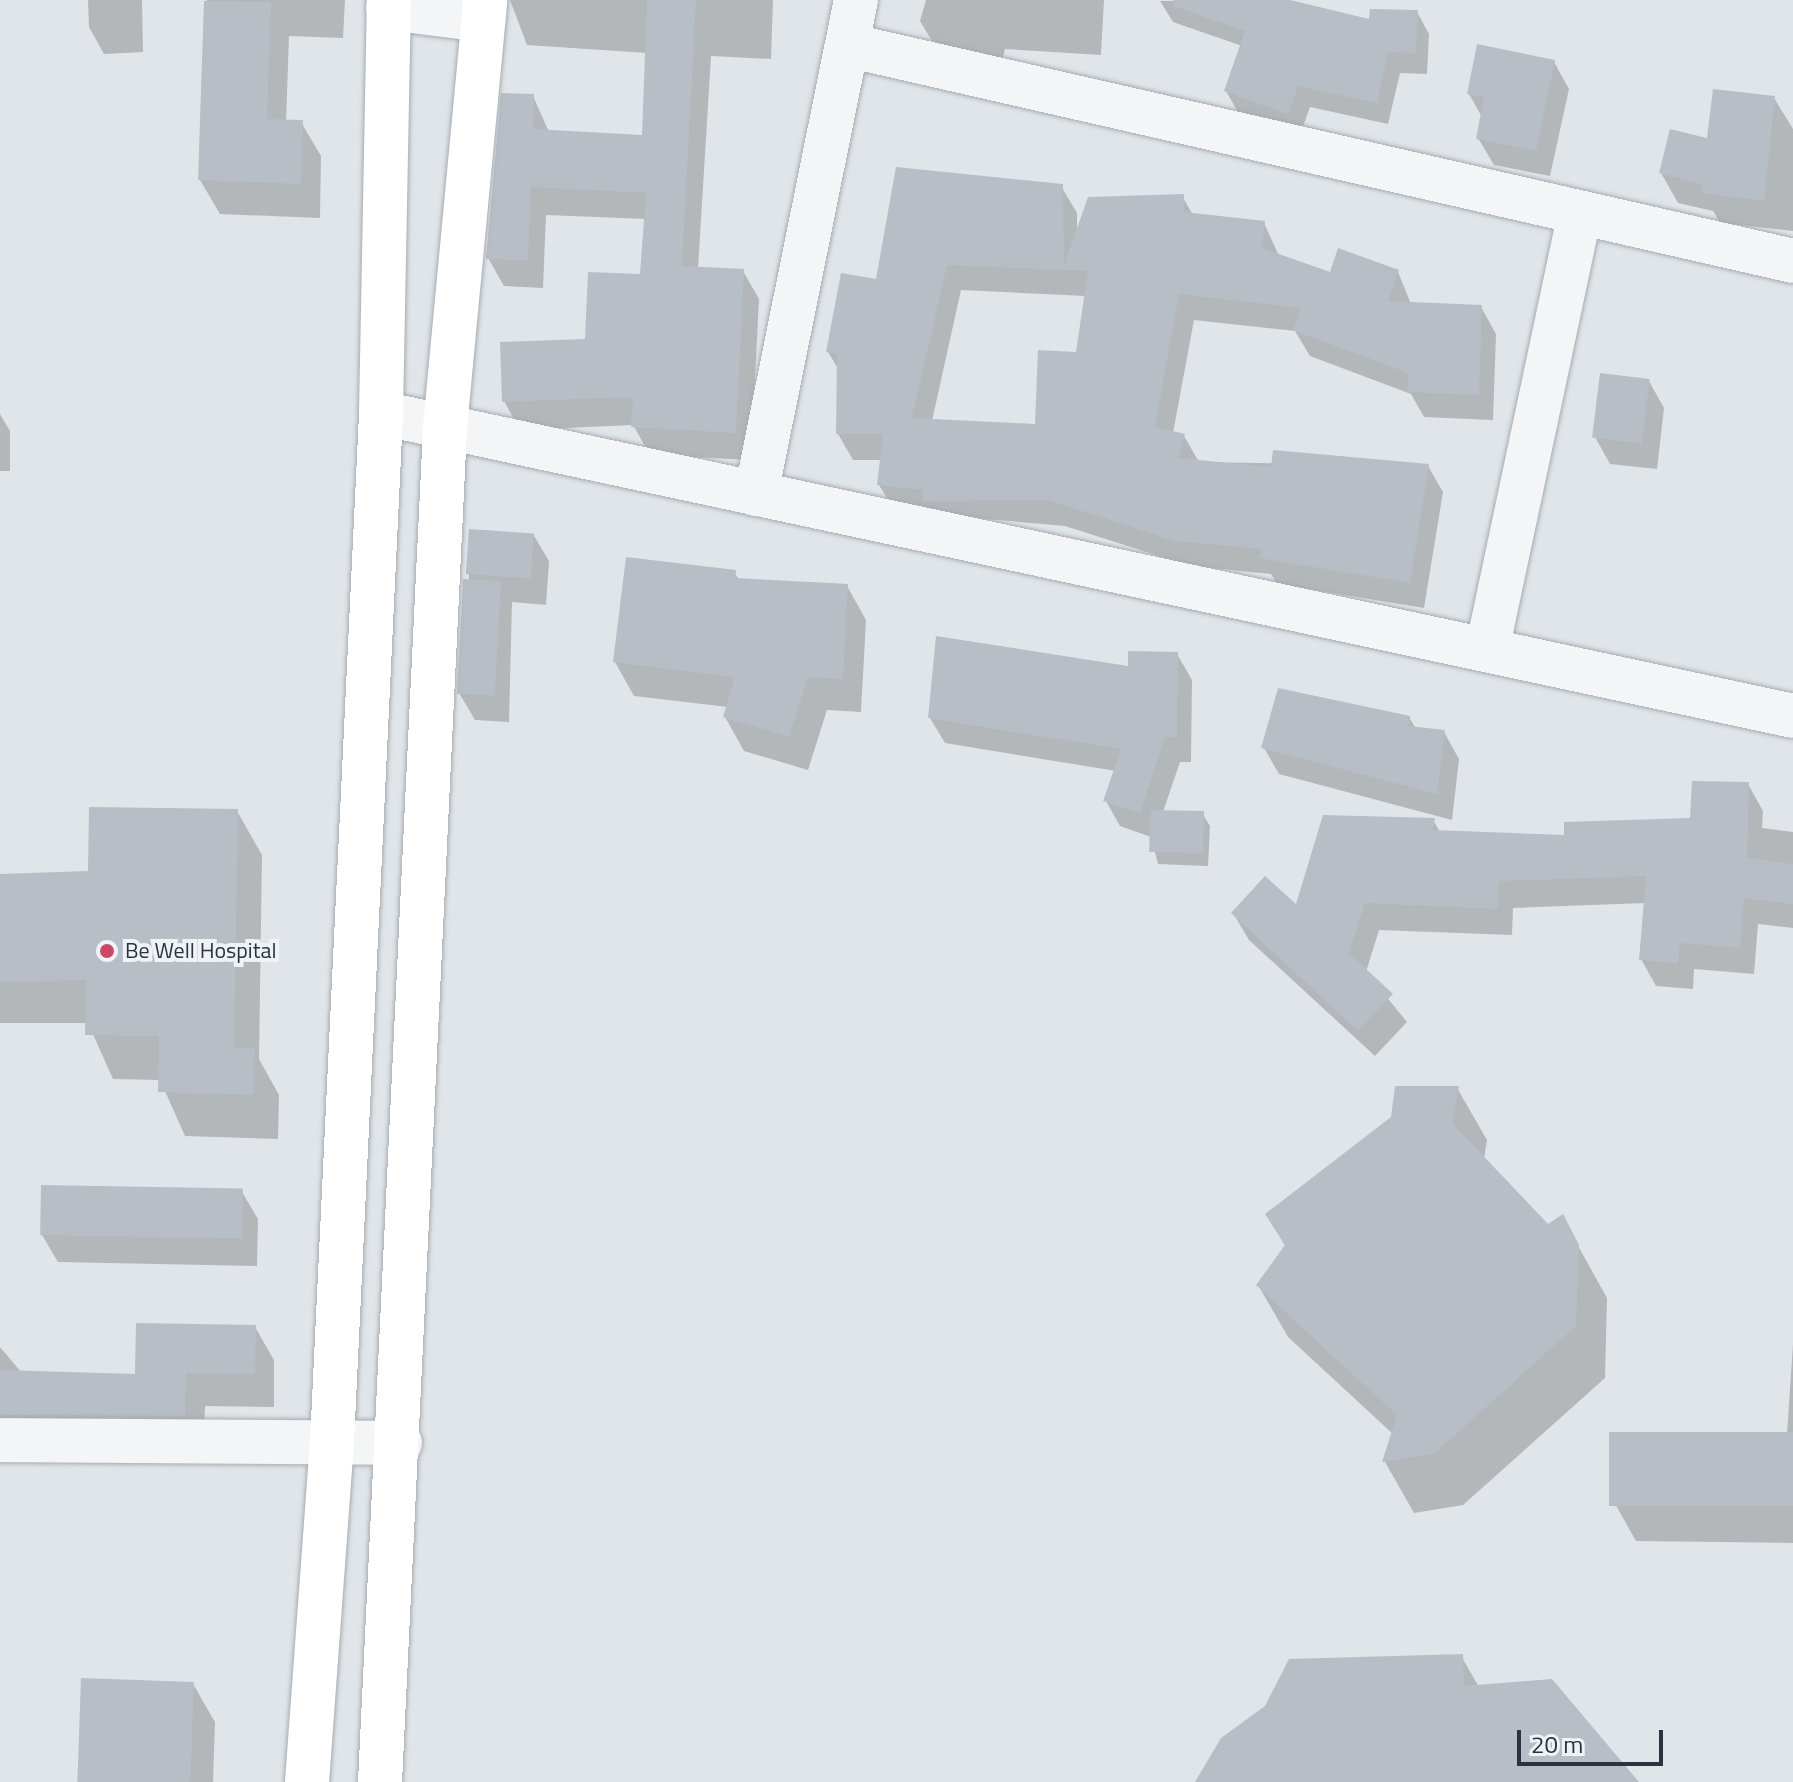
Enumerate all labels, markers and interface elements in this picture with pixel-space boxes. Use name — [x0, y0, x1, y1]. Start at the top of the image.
place label: Be Well Hospital — [125, 938, 276, 964]
marker: Be Well Hospital — [96, 940, 118, 962]
scale bar — [1521, 1714, 1667, 1764]
text: 20 m — [1531, 1726, 1583, 1762]

